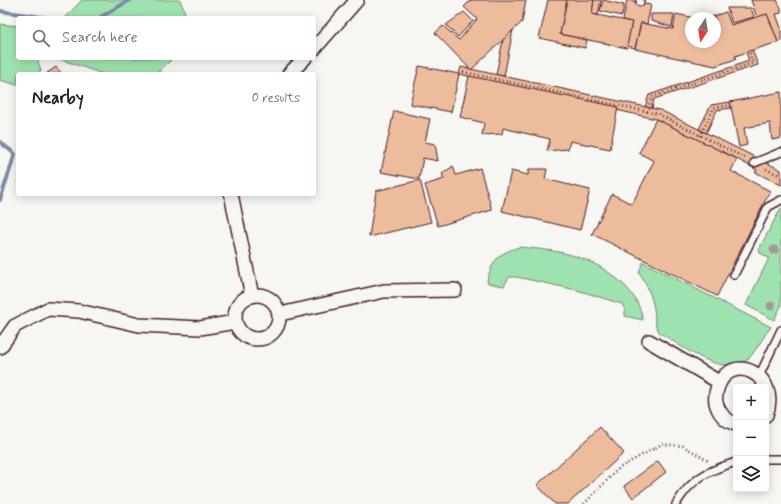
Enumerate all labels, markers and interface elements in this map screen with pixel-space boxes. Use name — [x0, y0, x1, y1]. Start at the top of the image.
north arrow — [685, 12, 721, 48]
search box — [16, 16, 316, 60]
icon: search — [30, 27, 52, 49]
text: Search here — [62, 28, 138, 48]
text: Nearby — [32, 87, 84, 109]
text: 0 results — [252, 90, 300, 107]
map controls — [733, 384, 769, 492]
button: + — [733, 384, 769, 420]
button: − — [733, 420, 769, 456]
button: layers — [733, 456, 769, 492]

